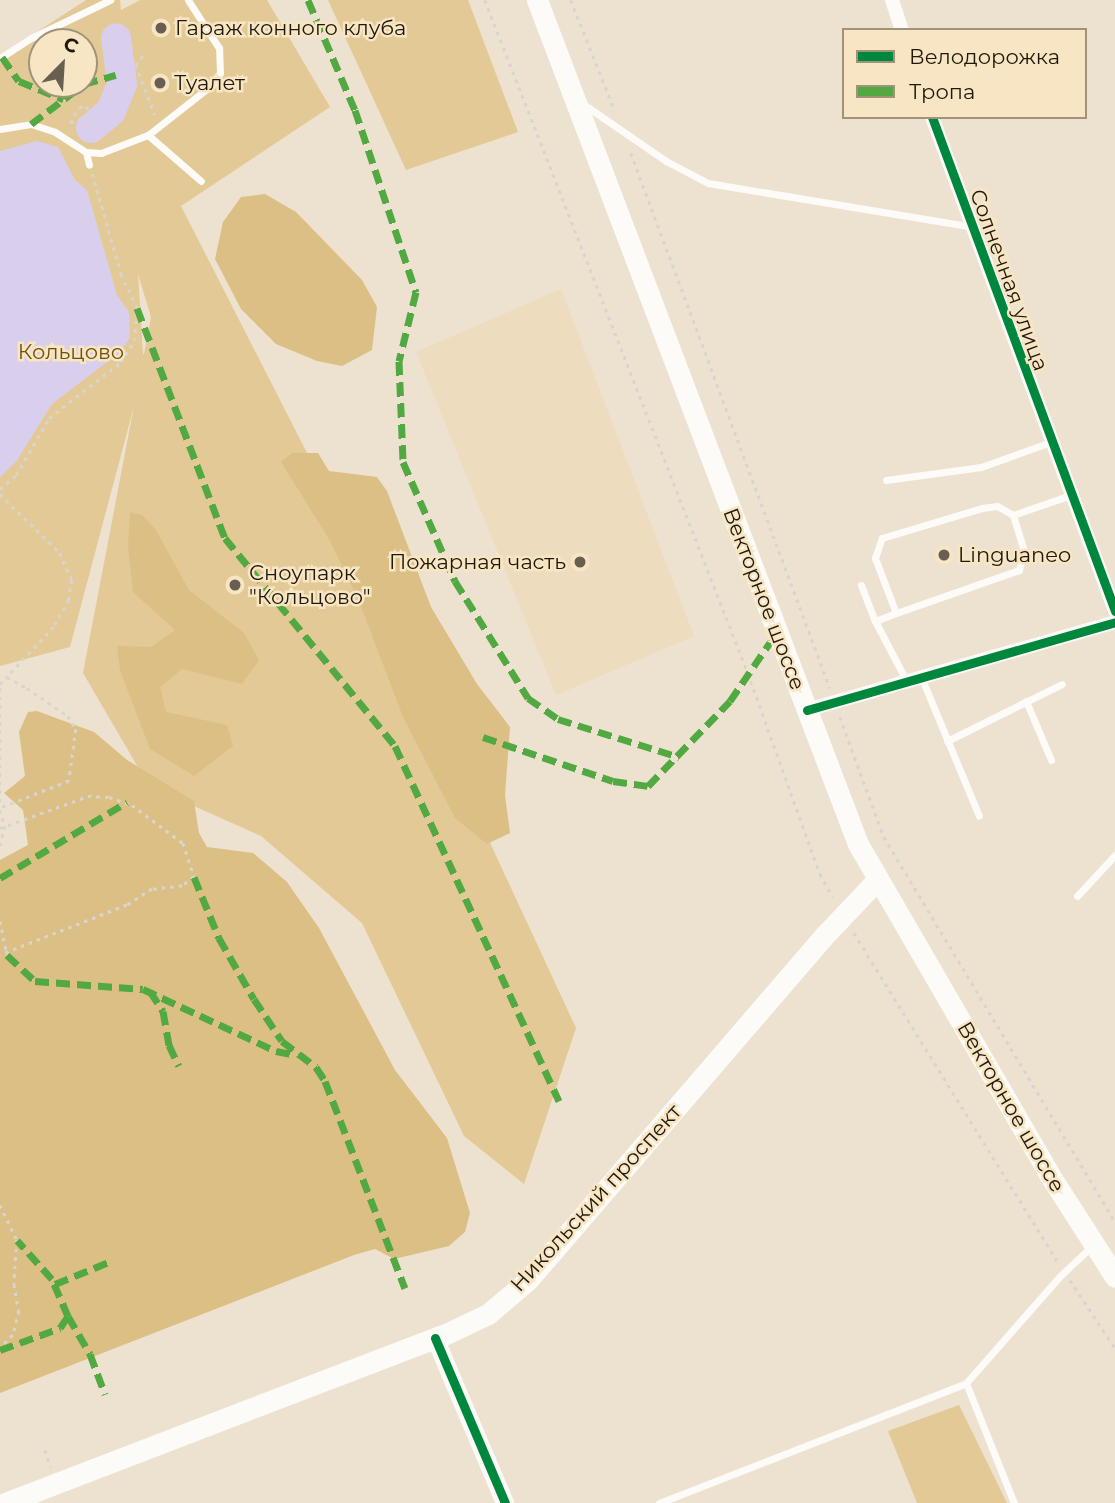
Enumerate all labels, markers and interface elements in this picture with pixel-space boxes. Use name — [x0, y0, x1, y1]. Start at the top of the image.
place label: Гараж конного клуба — [175, 15, 406, 41]
marker: Гараж конного клуба — [153, 20, 169, 36]
north arrow — [28, 28, 98, 98]
legend — [842, 28, 1087, 119]
text: С — [60, 32, 82, 58]
text: Велодорожка — [909, 44, 1060, 69]
place label: Туалет — [174, 70, 245, 96]
marker: Туалет — [152, 75, 168, 91]
text: Тропа — [909, 79, 975, 104]
street label: Солнечная улица — [964, 186, 1054, 374]
park label: Кольцово — [18, 339, 124, 365]
street label: Векторное шоссе — [718, 504, 810, 694]
place label: Linguaneo — [958, 542, 1071, 568]
marker: Linguaneo — [936, 547, 952, 563]
place label: Пожарная часть — [389, 549, 566, 575]
marker: Пожарная часть — [572, 554, 588, 570]
place label: Сноупарк "Кольцово" — [249, 560, 371, 610]
marker: Сноупарк "Кольцово" — [227, 577, 243, 593]
street label: Векторное шоссе — [952, 1017, 1070, 1197]
street label: Никольский проспект — [505, 1099, 687, 1297]

